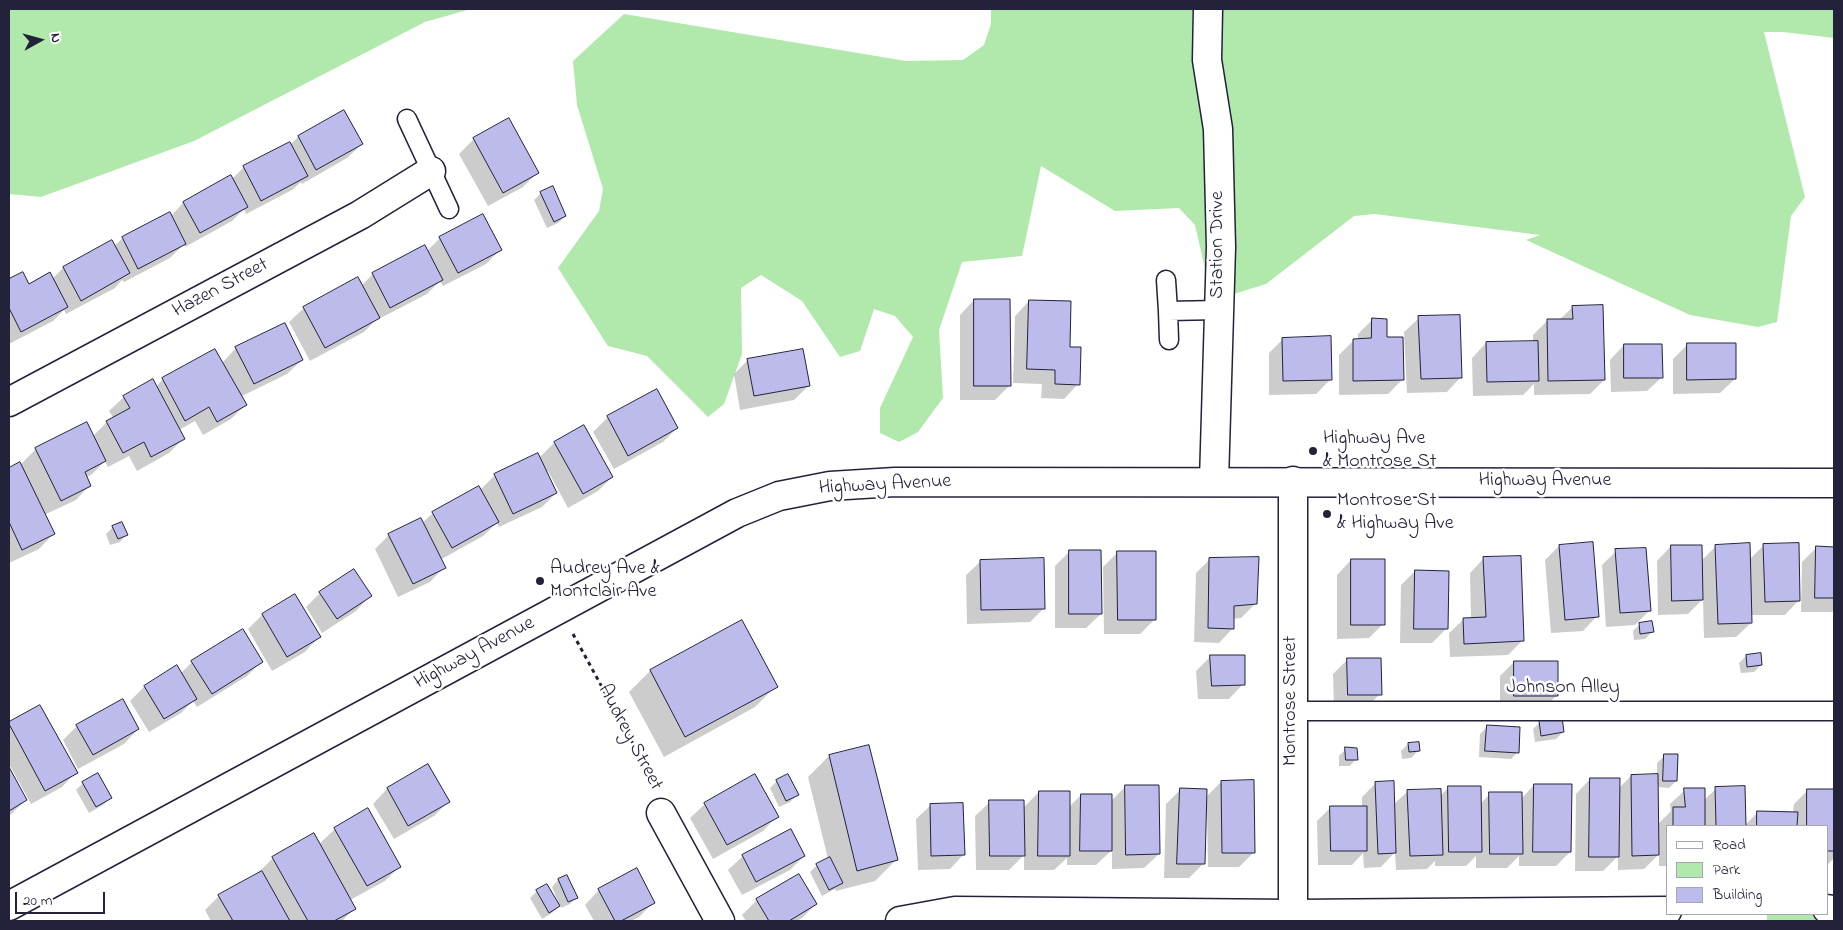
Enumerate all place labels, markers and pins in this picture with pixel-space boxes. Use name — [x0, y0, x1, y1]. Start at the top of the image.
place label: Highway Ave & Montrose St — [1323, 428, 1437, 475]
marker: Highway Ave & Montrose St — [1307, 445, 1319, 457]
place label: Montrose St & Highway Ave — [1337, 490, 1454, 537]
marker: Montrose St & Highway Ave — [1321, 508, 1333, 520]
place label: Audrey Ave & Montclair Ave — [550, 558, 660, 605]
marker: Audrey Ave & Montclair Ave — [534, 575, 546, 587]

